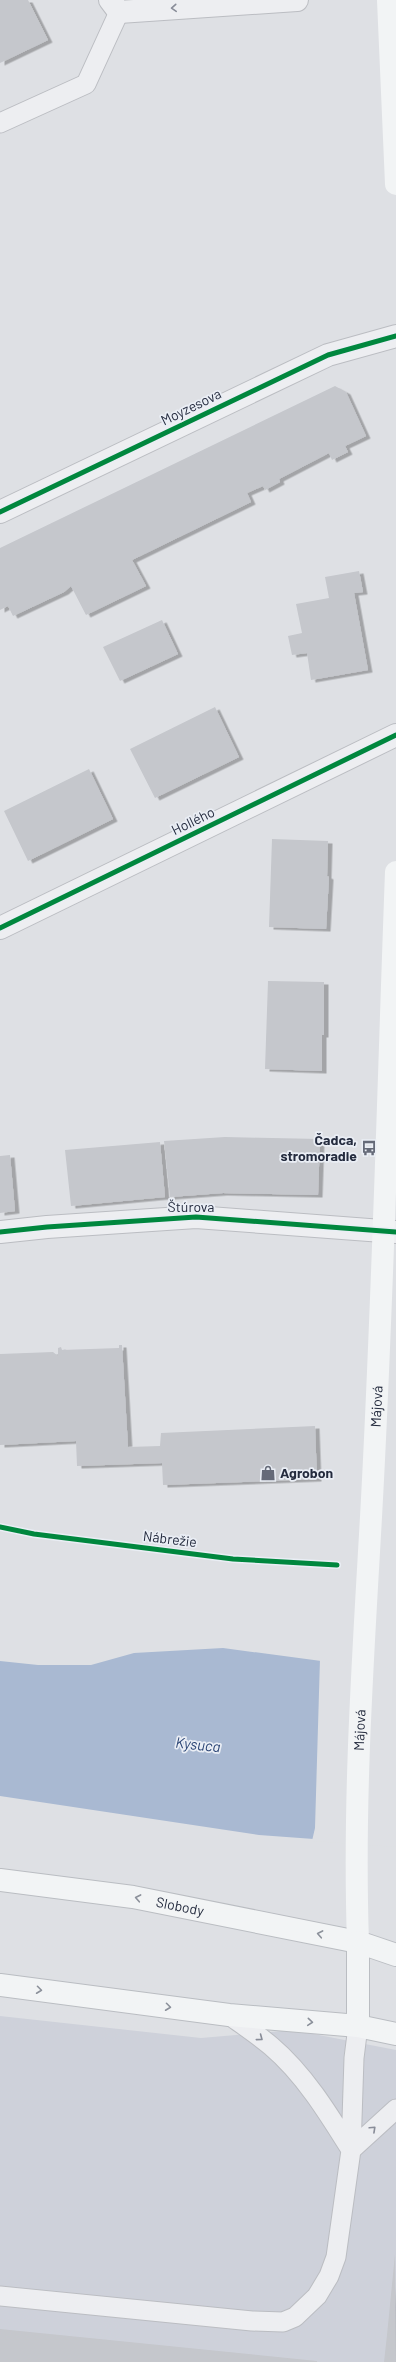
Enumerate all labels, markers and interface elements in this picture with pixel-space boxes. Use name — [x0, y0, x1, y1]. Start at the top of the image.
one-way arrow — [171, 4, 177, 13]
street label: Moyzesova — [158, 385, 224, 428]
street label: Hollého — [168, 803, 217, 838]
place label: Čadca, stromoradie — [280, 1131, 357, 1164]
bus stop icon: Čadca, stromoradie — [360, 1139, 378, 1157]
street label: Štúrova — [168, 1198, 214, 1215]
street label: Májová — [367, 1385, 386, 1428]
shop icon: Agrobon — [259, 1464, 277, 1482]
place label: Agrobon — [280, 1464, 333, 1481]
street label: Nábrežie — [142, 1527, 198, 1550]
street label: Májová — [350, 1709, 368, 1751]
water label: Kysuca — [175, 1733, 222, 1755]
street label: Slobody — [155, 1893, 206, 1919]
one-way arrow — [135, 1894, 141, 1902]
one-way arrow — [317, 1931, 323, 1939]
one-way arrow — [36, 1985, 42, 1994]
one-way arrow — [165, 2002, 171, 2011]
one-way arrow — [307, 2017, 313, 2026]
one-way arrow — [256, 2033, 263, 2040]
one-way arrow — [369, 2127, 376, 2134]

